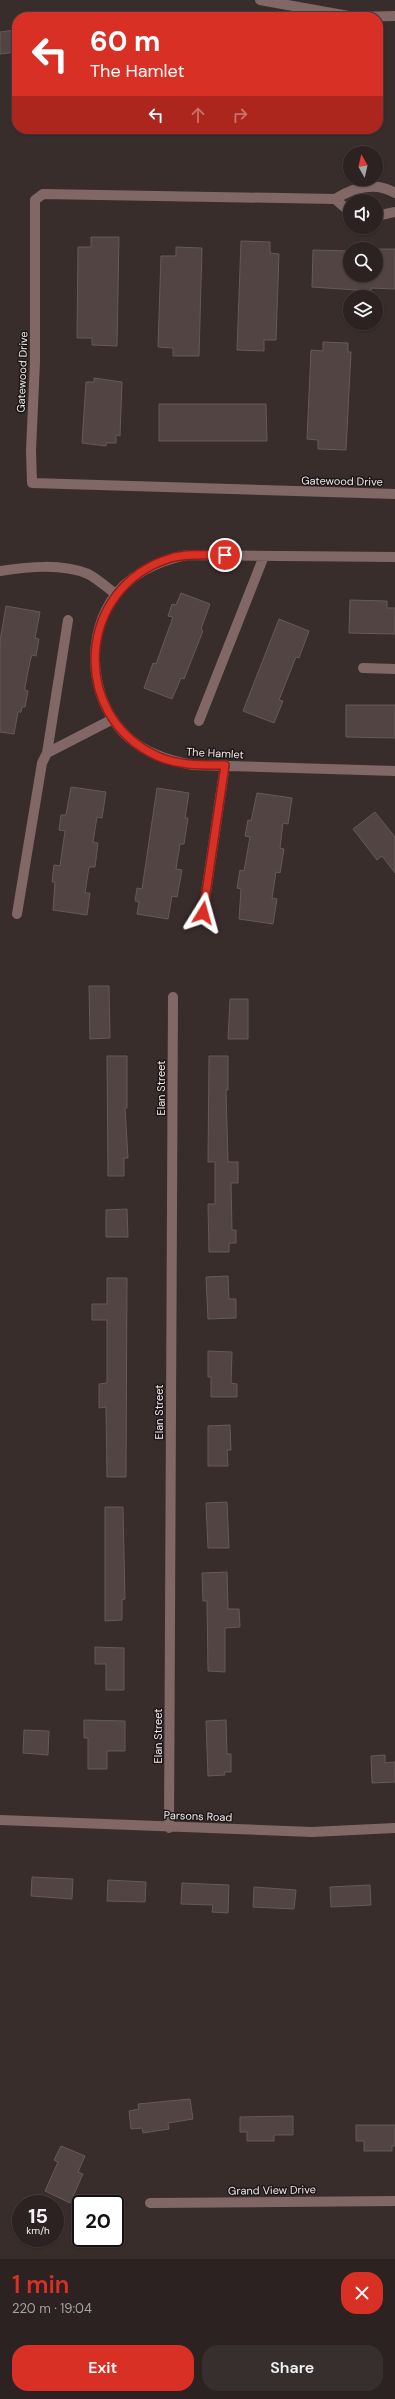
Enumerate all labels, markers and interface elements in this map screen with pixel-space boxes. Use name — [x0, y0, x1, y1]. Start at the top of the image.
text: 60 m — [90, 23, 160, 60]
icon: left — [24, 28, 76, 80]
text: The Hamlet — [90, 59, 185, 83]
icon: left — [145, 104, 167, 126]
icon: ahead — [187, 104, 209, 126]
icon: right — [229, 104, 251, 126]
north arrow — [343, 146, 383, 186]
map controls — [343, 146, 383, 330]
button: sound — [343, 194, 383, 234]
button: search — [343, 242, 383, 282]
button: layers — [343, 290, 383, 330]
street label: Gatewood Drive — [14, 331, 30, 413]
street label: Gatewood Drive — [301, 473, 383, 489]
pin — [208, 538, 242, 572]
icon: arrive — [214, 544, 236, 566]
street label: The Hamlet — [186, 744, 244, 762]
position arrow — [182, 892, 224, 934]
street label: Elan Street — [154, 1060, 168, 1116]
street label: Elan Street — [152, 1384, 166, 1440]
street label: Elan Street — [151, 1708, 165, 1764]
street label: Parsons Road — [163, 1808, 233, 1824]
street label: Grand View Drive — [228, 2182, 316, 2198]
speed limit sign: 20 — [72, 2195, 124, 2247]
text: 15 — [28, 2203, 48, 2229]
text: km/h — [26, 2224, 50, 2237]
text: 1 min — [12, 2269, 69, 2300]
button: close — [341, 2272, 383, 2314]
text: 220 m · 19:04 — [12, 2300, 92, 2317]
button: Exit — [12, 2345, 194, 2391]
button: Share — [202, 2345, 383, 2391]

